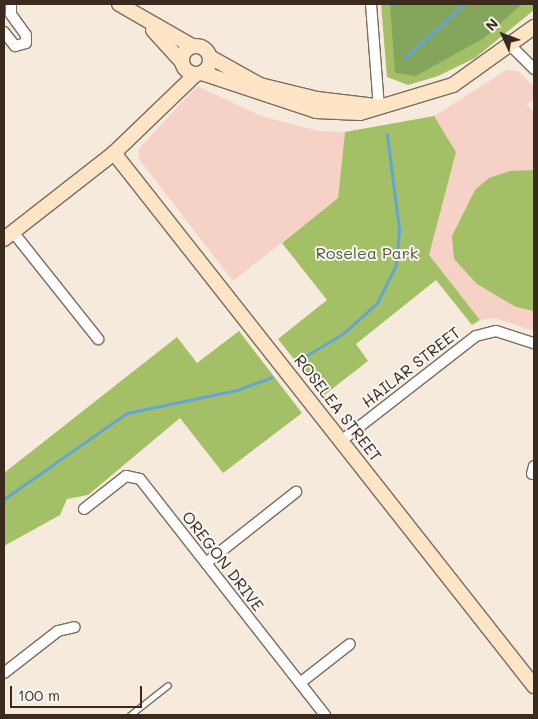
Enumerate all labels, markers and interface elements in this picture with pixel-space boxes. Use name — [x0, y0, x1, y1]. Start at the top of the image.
north arrow — [478, 10, 528, 60]
text: N — [481, 14, 502, 35]
park label: Roselea Park — [316, 243, 418, 263]
street label: HAILAR STREET — [358, 323, 464, 411]
street label: ROSELEA STREET — [290, 351, 386, 465]
street label: OREGON DRIVE — [178, 507, 268, 615]
scale bar — [12, 676, 145, 708]
text: 100 m — [18, 685, 60, 705]

